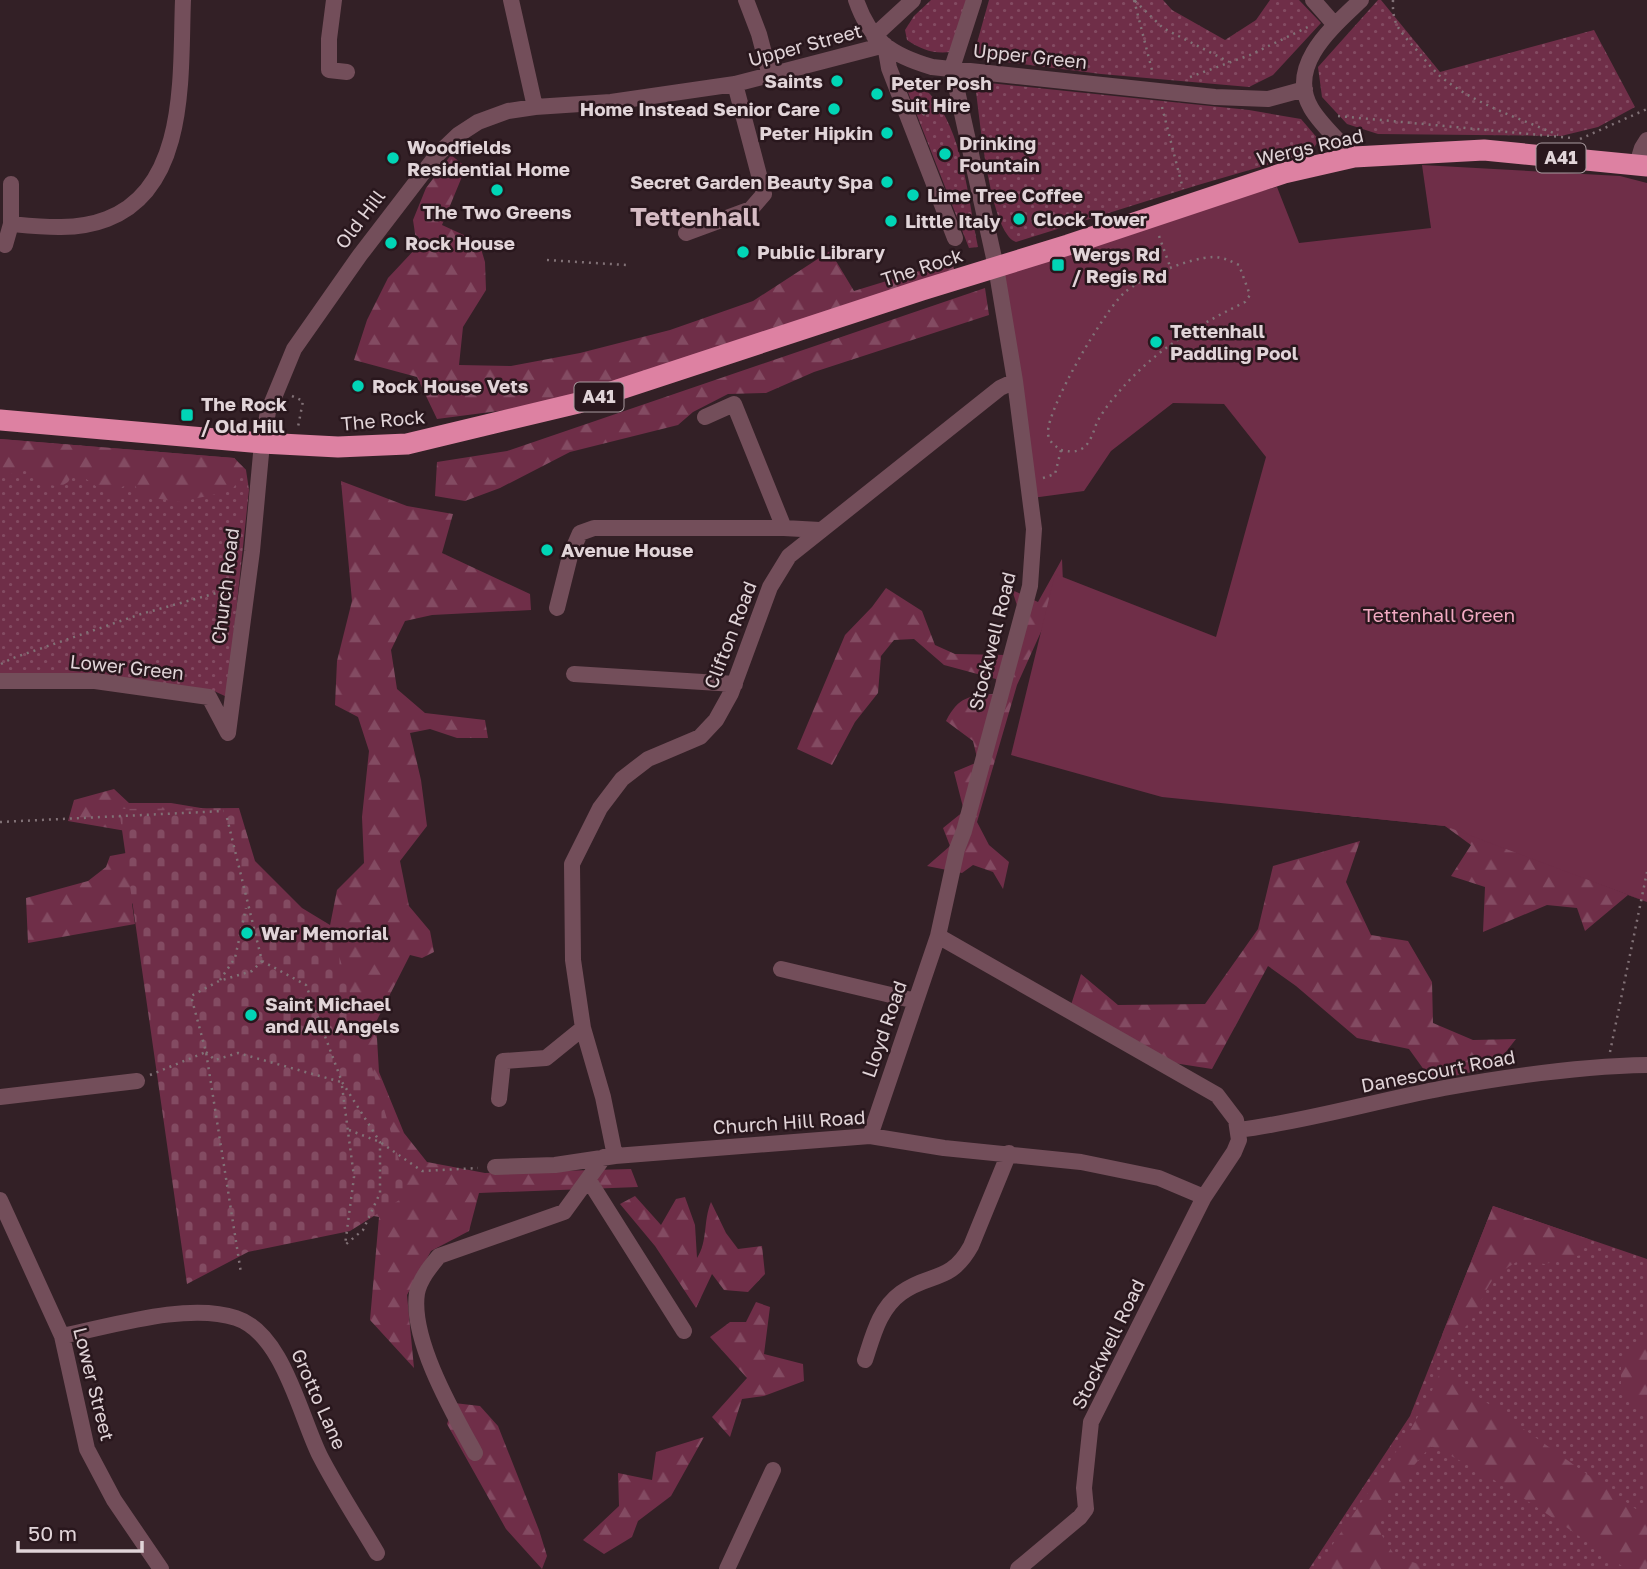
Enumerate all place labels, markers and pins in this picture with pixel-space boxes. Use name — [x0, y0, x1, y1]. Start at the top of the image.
place label: Saints — [764, 69, 823, 92]
place label: Peter Posh Suit Hire — [891, 71, 992, 116]
marker: Saints — [829, 73, 845, 89]
marker: Peter Posh Suit Hire — [869, 86, 885, 102]
place label: Home Instead Senior Care — [580, 97, 820, 120]
marker: Home Instead Senior Care — [826, 101, 842, 117]
place label: Peter Hipkin — [759, 121, 873, 144]
marker: Peter Hipkin — [879, 125, 895, 141]
place label: Drinking Fountain — [959, 131, 1040, 176]
place label: Woodfields Residential Home — [407, 135, 570, 180]
marker: Drinking Fountain — [937, 146, 953, 162]
marker: Woodfields Residential Home — [385, 150, 401, 166]
place label: Secret Garden Beauty Spa — [630, 170, 873, 193]
marker: Secret Garden Beauty Spa — [879, 174, 895, 190]
marker: The Two Greens — [489, 182, 505, 198]
place label: Lime Tree Coffee — [927, 183, 1083, 206]
marker: Lime Tree Coffee — [905, 187, 921, 203]
place label: The Two Greens — [422, 200, 572, 223]
place label: Clock Tower — [1033, 207, 1148, 230]
place label: Little Italy — [905, 209, 1001, 232]
marker: Clock Tower — [1011, 211, 1027, 227]
marker: Little Italy — [883, 213, 899, 229]
place label: Rock House — [405, 231, 515, 254]
marker: Rock House — [383, 235, 399, 251]
place label: Public Library — [757, 240, 886, 263]
place label: Wergs Rd / Regis Rd — [1072, 242, 1167, 287]
marker: Public Library — [735, 244, 751, 260]
marker: Wergs Rd / Regis Rd — [1050, 257, 1066, 273]
place label: Tettenhall Paddling Pool — [1170, 319, 1298, 364]
marker: Tettenhall Paddling Pool — [1148, 334, 1164, 350]
place label: Rock House Vets — [372, 374, 529, 397]
marker: Rock House Vets — [350, 378, 366, 394]
place label: The Rock / Old Hill — [201, 392, 287, 437]
marker: The Rock / Old Hill — [179, 407, 195, 423]
place label: Avenue House — [561, 538, 693, 561]
marker: Avenue House — [539, 542, 555, 558]
place label: War Memorial — [261, 921, 388, 944]
marker: War Memorial — [239, 925, 255, 941]
place label: Saint Michael and All Angels — [265, 992, 400, 1037]
marker: Saint Michael and All Angels — [243, 1007, 259, 1023]

